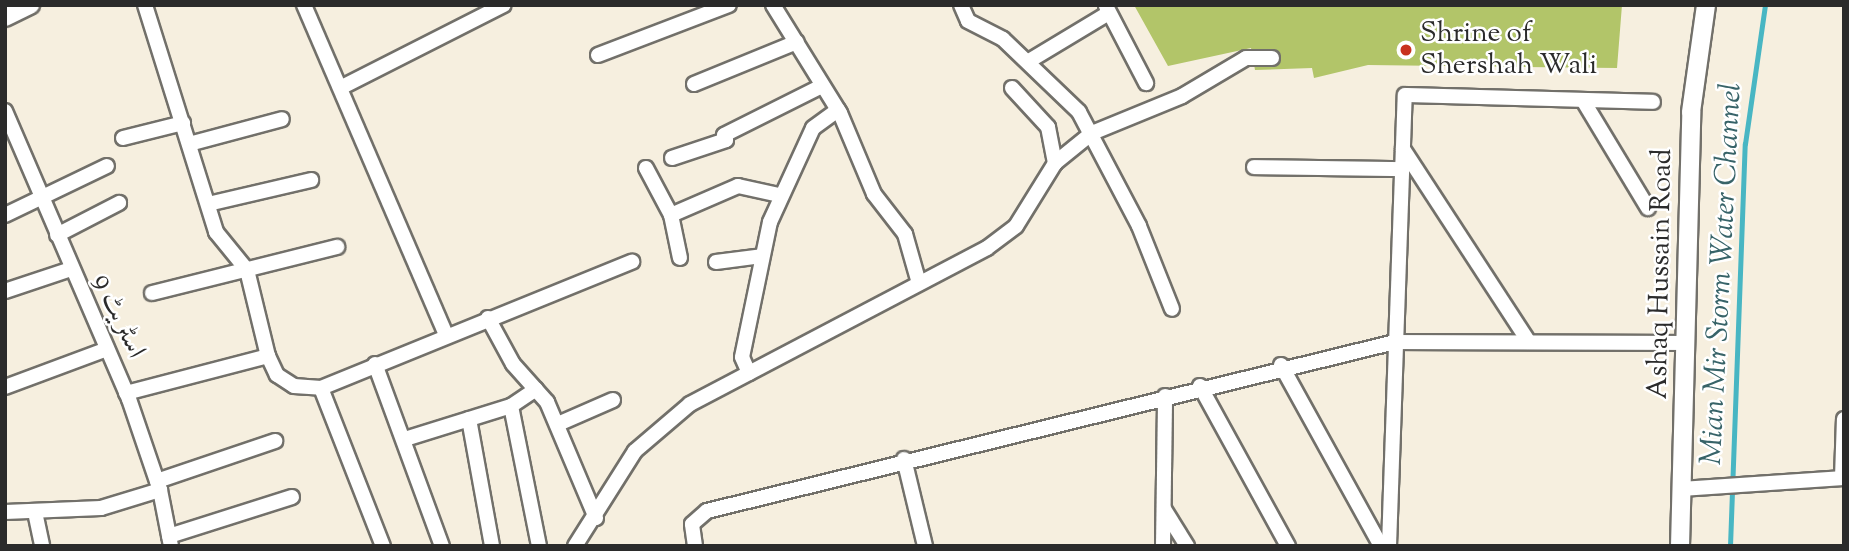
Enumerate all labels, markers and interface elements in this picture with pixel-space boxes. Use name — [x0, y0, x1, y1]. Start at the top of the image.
place label: Shrine of Shershah Wali — [1420, 17, 1597, 83]
marker: Shrine of Shershah Wali — [1398, 42, 1414, 58]
water label: Mian Mir Storm Water Channel — [1695, 82, 1751, 466]
street label: Ashaq Hussain Road — [1642, 148, 1680, 400]
street label: اسٹریٹ 9 — [86, 268, 152, 364]

